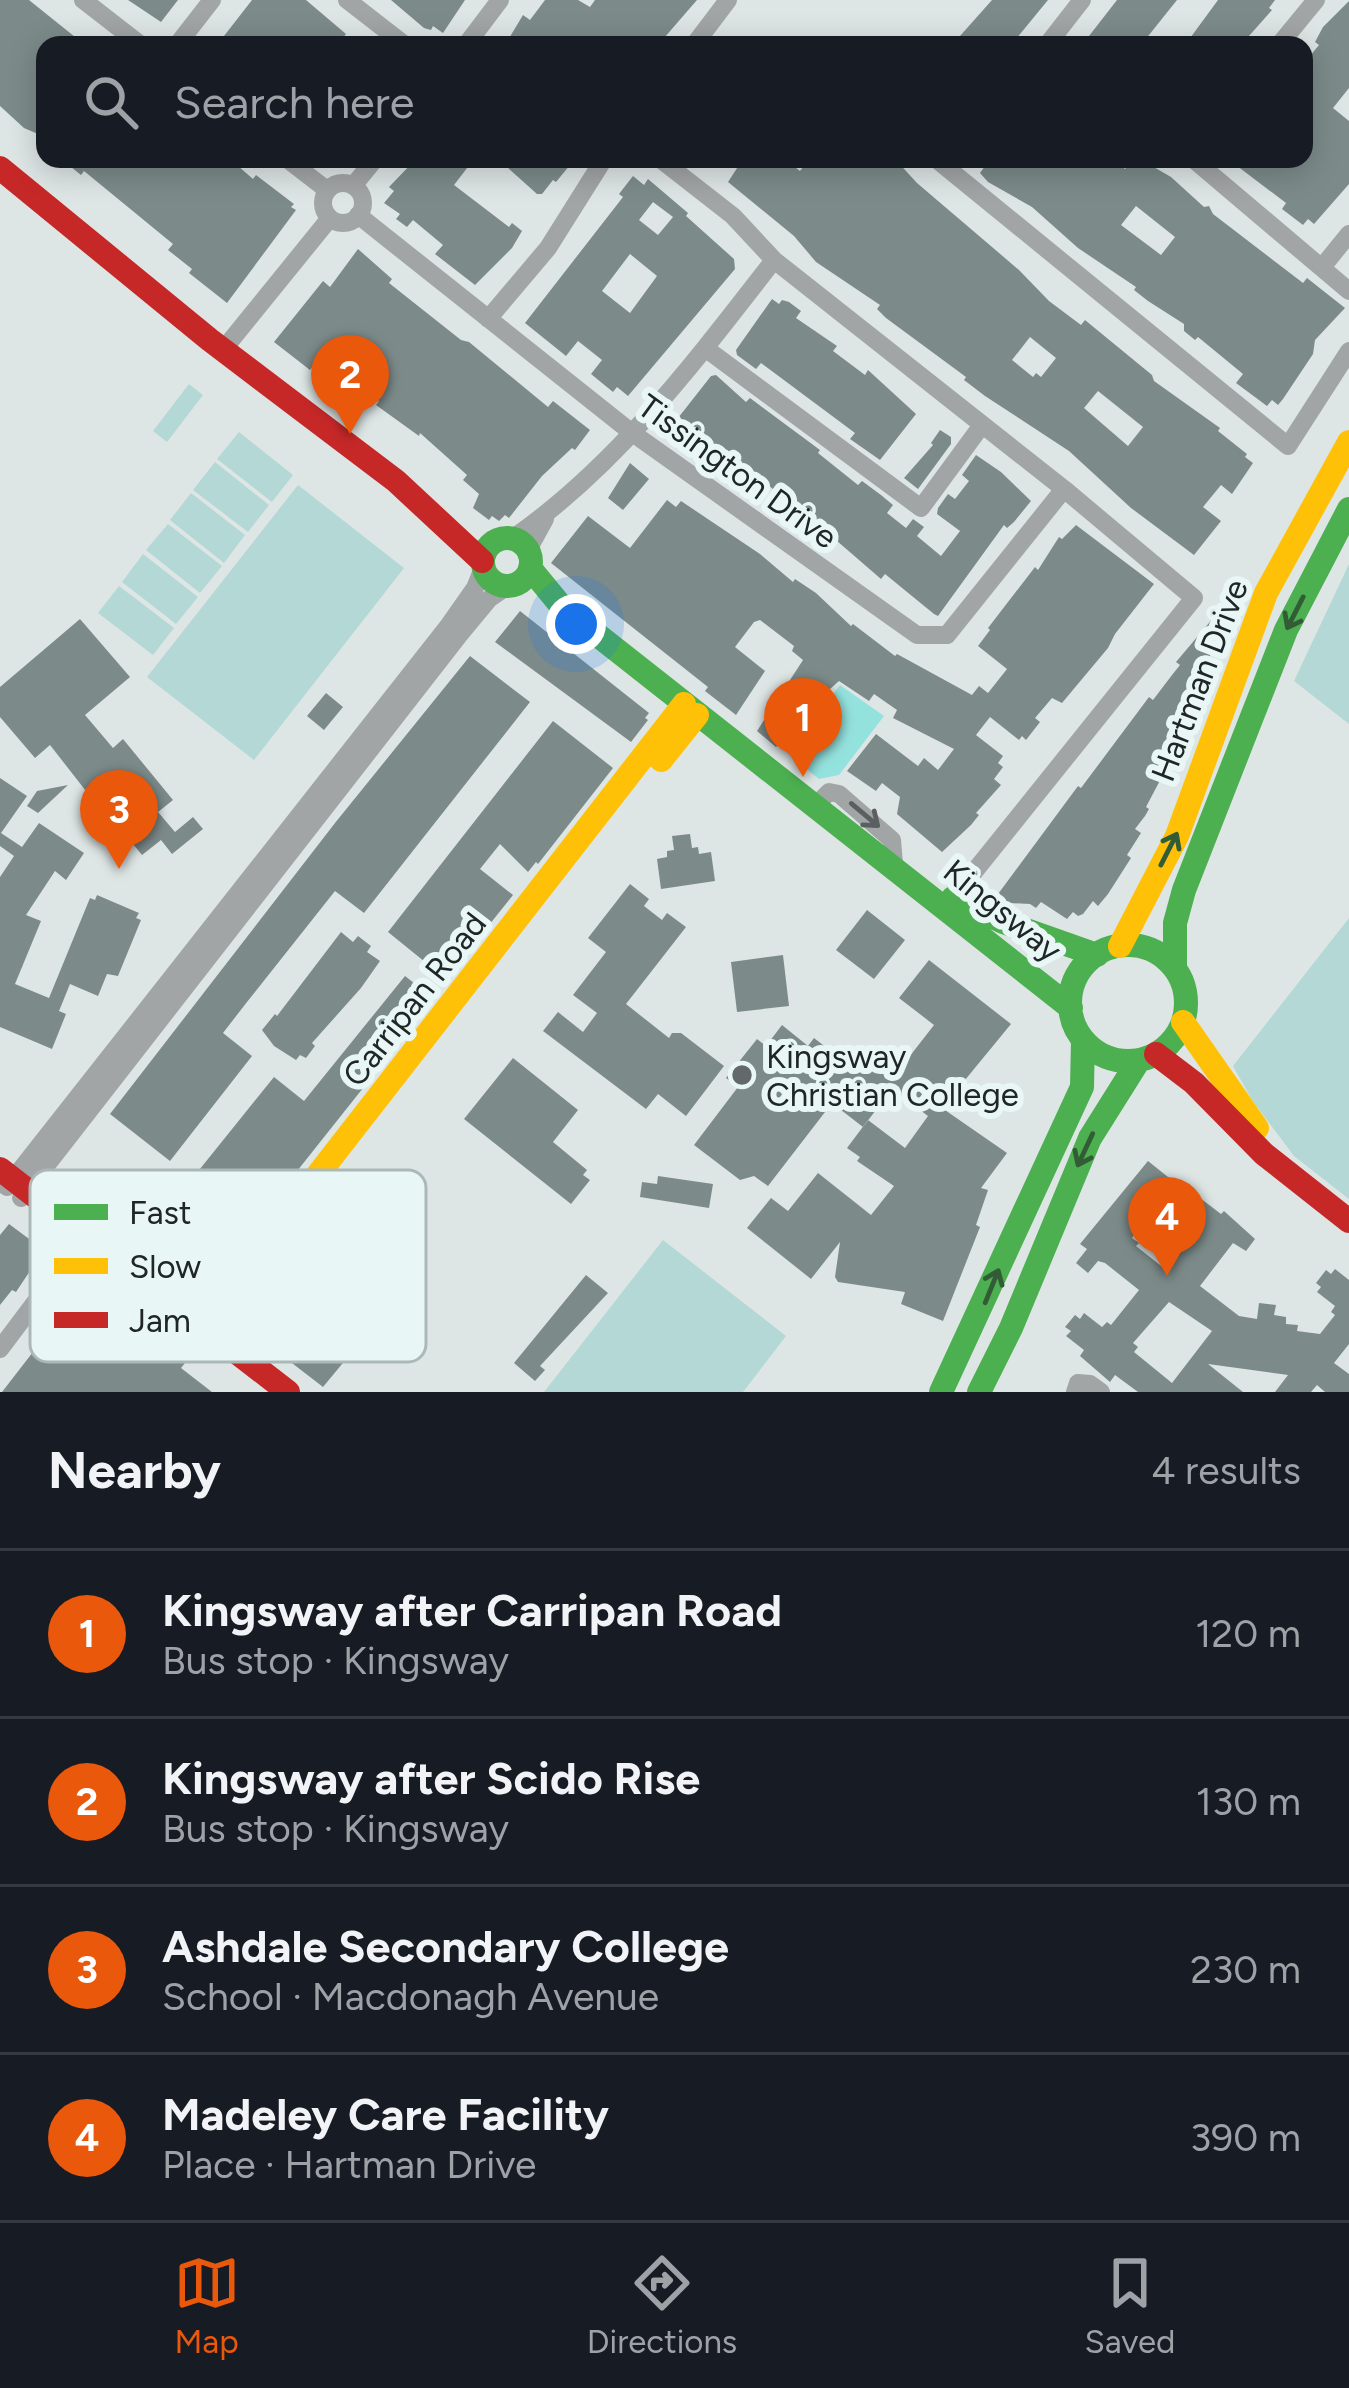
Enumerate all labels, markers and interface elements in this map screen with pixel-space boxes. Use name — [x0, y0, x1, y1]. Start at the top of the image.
search box — [36, 36, 1313, 168]
icon: search — [78, 69, 144, 135]
text: Search here — [174, 75, 414, 129]
pin: 2 — [311, 335, 389, 434]
street label: Tissington Drive — [631, 386, 845, 557]
street label: Hartman Drive — [1143, 574, 1256, 787]
your location — [546, 594, 606, 654]
one-way arrow — [1282, 594, 1305, 630]
pin: 1 — [764, 678, 842, 777]
pin: 3 — [80, 770, 158, 869]
one-way arrow — [848, 801, 880, 827]
one-way arrow — [1159, 832, 1181, 868]
street label: Kingsway — [936, 851, 1070, 970]
street label: Carripan Road — [335, 905, 494, 1094]
place label: Kingsway Christian College — [766, 1037, 1019, 1114]
marker: Kingsway Christian College — [729, 1062, 755, 1088]
one-way arrow — [1073, 1131, 1095, 1167]
legend — [30, 1170, 426, 1362]
pin: 4 — [1128, 1177, 1206, 1276]
text: Fast — [129, 1193, 191, 1232]
text: Slow — [129, 1247, 201, 1286]
one-way arrow — [982, 1269, 1004, 1306]
text: Jam — [129, 1301, 191, 1340]
text: Nearby — [48, 1440, 221, 1501]
text: 4 results — [1151, 1447, 1301, 1494]
text: Kingsway after Carripan Road — [162, 1583, 782, 1637]
text: 1 — [79, 1610, 95, 1657]
text: 120 m — [1195, 1610, 1301, 1657]
text: Bus stop · Kingsway — [162, 1637, 509, 1684]
text: Kingsway after Scido Rise — [162, 1751, 700, 1805]
text: 2 — [76, 1778, 98, 1825]
text: 130 m — [1196, 1778, 1301, 1825]
text: Bus stop · Kingsway — [162, 1805, 509, 1852]
text: Ashdale Secondary College — [162, 1919, 729, 1973]
text: 3 — [76, 1946, 98, 1993]
text: 230 m — [1190, 1946, 1301, 1993]
text: School · Macdonagh Avenue — [162, 1973, 659, 2020]
text: Madeley Care Facility — [162, 2087, 609, 2141]
text: 4 — [75, 2114, 99, 2161]
text: 390 m — [1190, 2114, 1301, 2161]
text: Place · Hartman Drive — [162, 2141, 536, 2188]
tab: Map — [174, 2250, 240, 2361]
tab: Directions — [587, 2250, 737, 2361]
tab: Saved — [1084, 2250, 1175, 2361]

